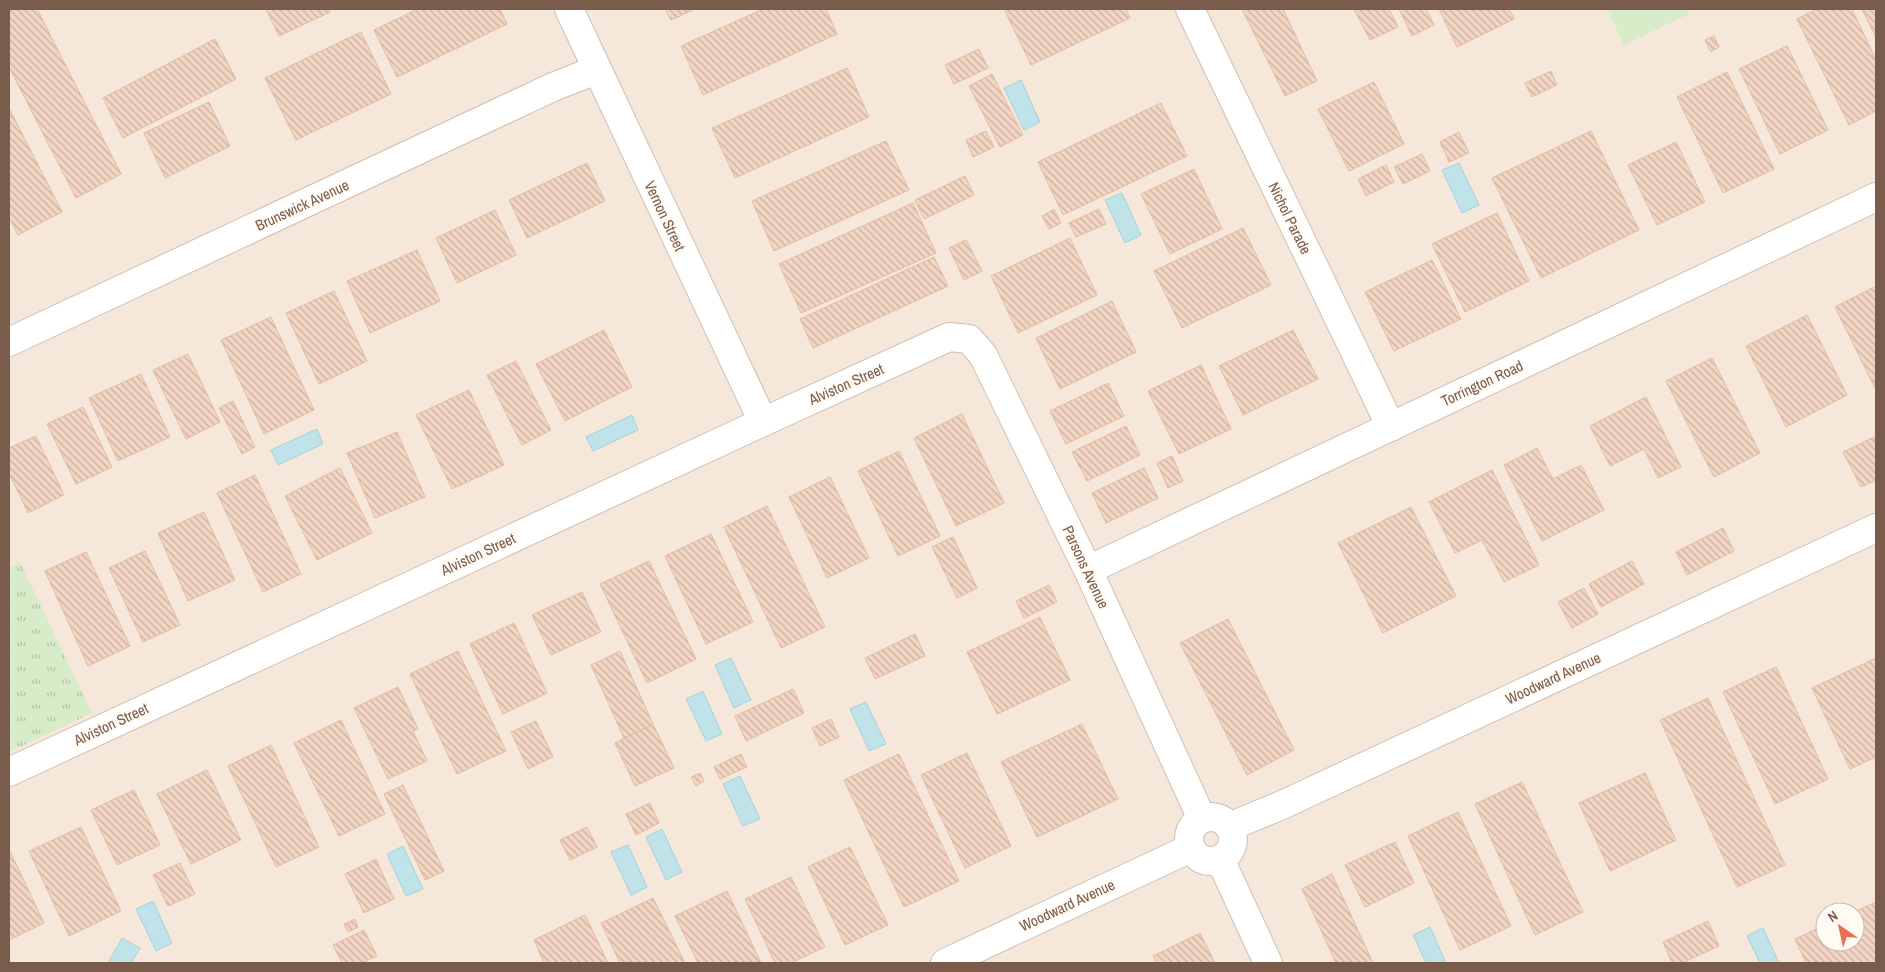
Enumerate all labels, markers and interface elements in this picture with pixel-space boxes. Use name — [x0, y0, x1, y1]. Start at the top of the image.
street label: Brunswick Avenue — [252, 174, 352, 236]
street label: Vernon Street — [640, 177, 691, 255]
street label: Nichol Parade — [1263, 178, 1317, 258]
street label: Torrington Road — [1438, 355, 1526, 411]
street label: Alviston Street — [804, 358, 887, 410]
street label: Parsons Avenue — [1058, 522, 1114, 612]
street label: Alviston Street — [436, 527, 519, 581]
street label: Woodward Avenue — [1502, 647, 1604, 709]
street label: Alviston Street — [69, 697, 152, 751]
street label: Woodward Avenue — [1016, 874, 1118, 936]
north arrow — [1815, 902, 1865, 952]
text: N — [1824, 906, 1841, 926]

